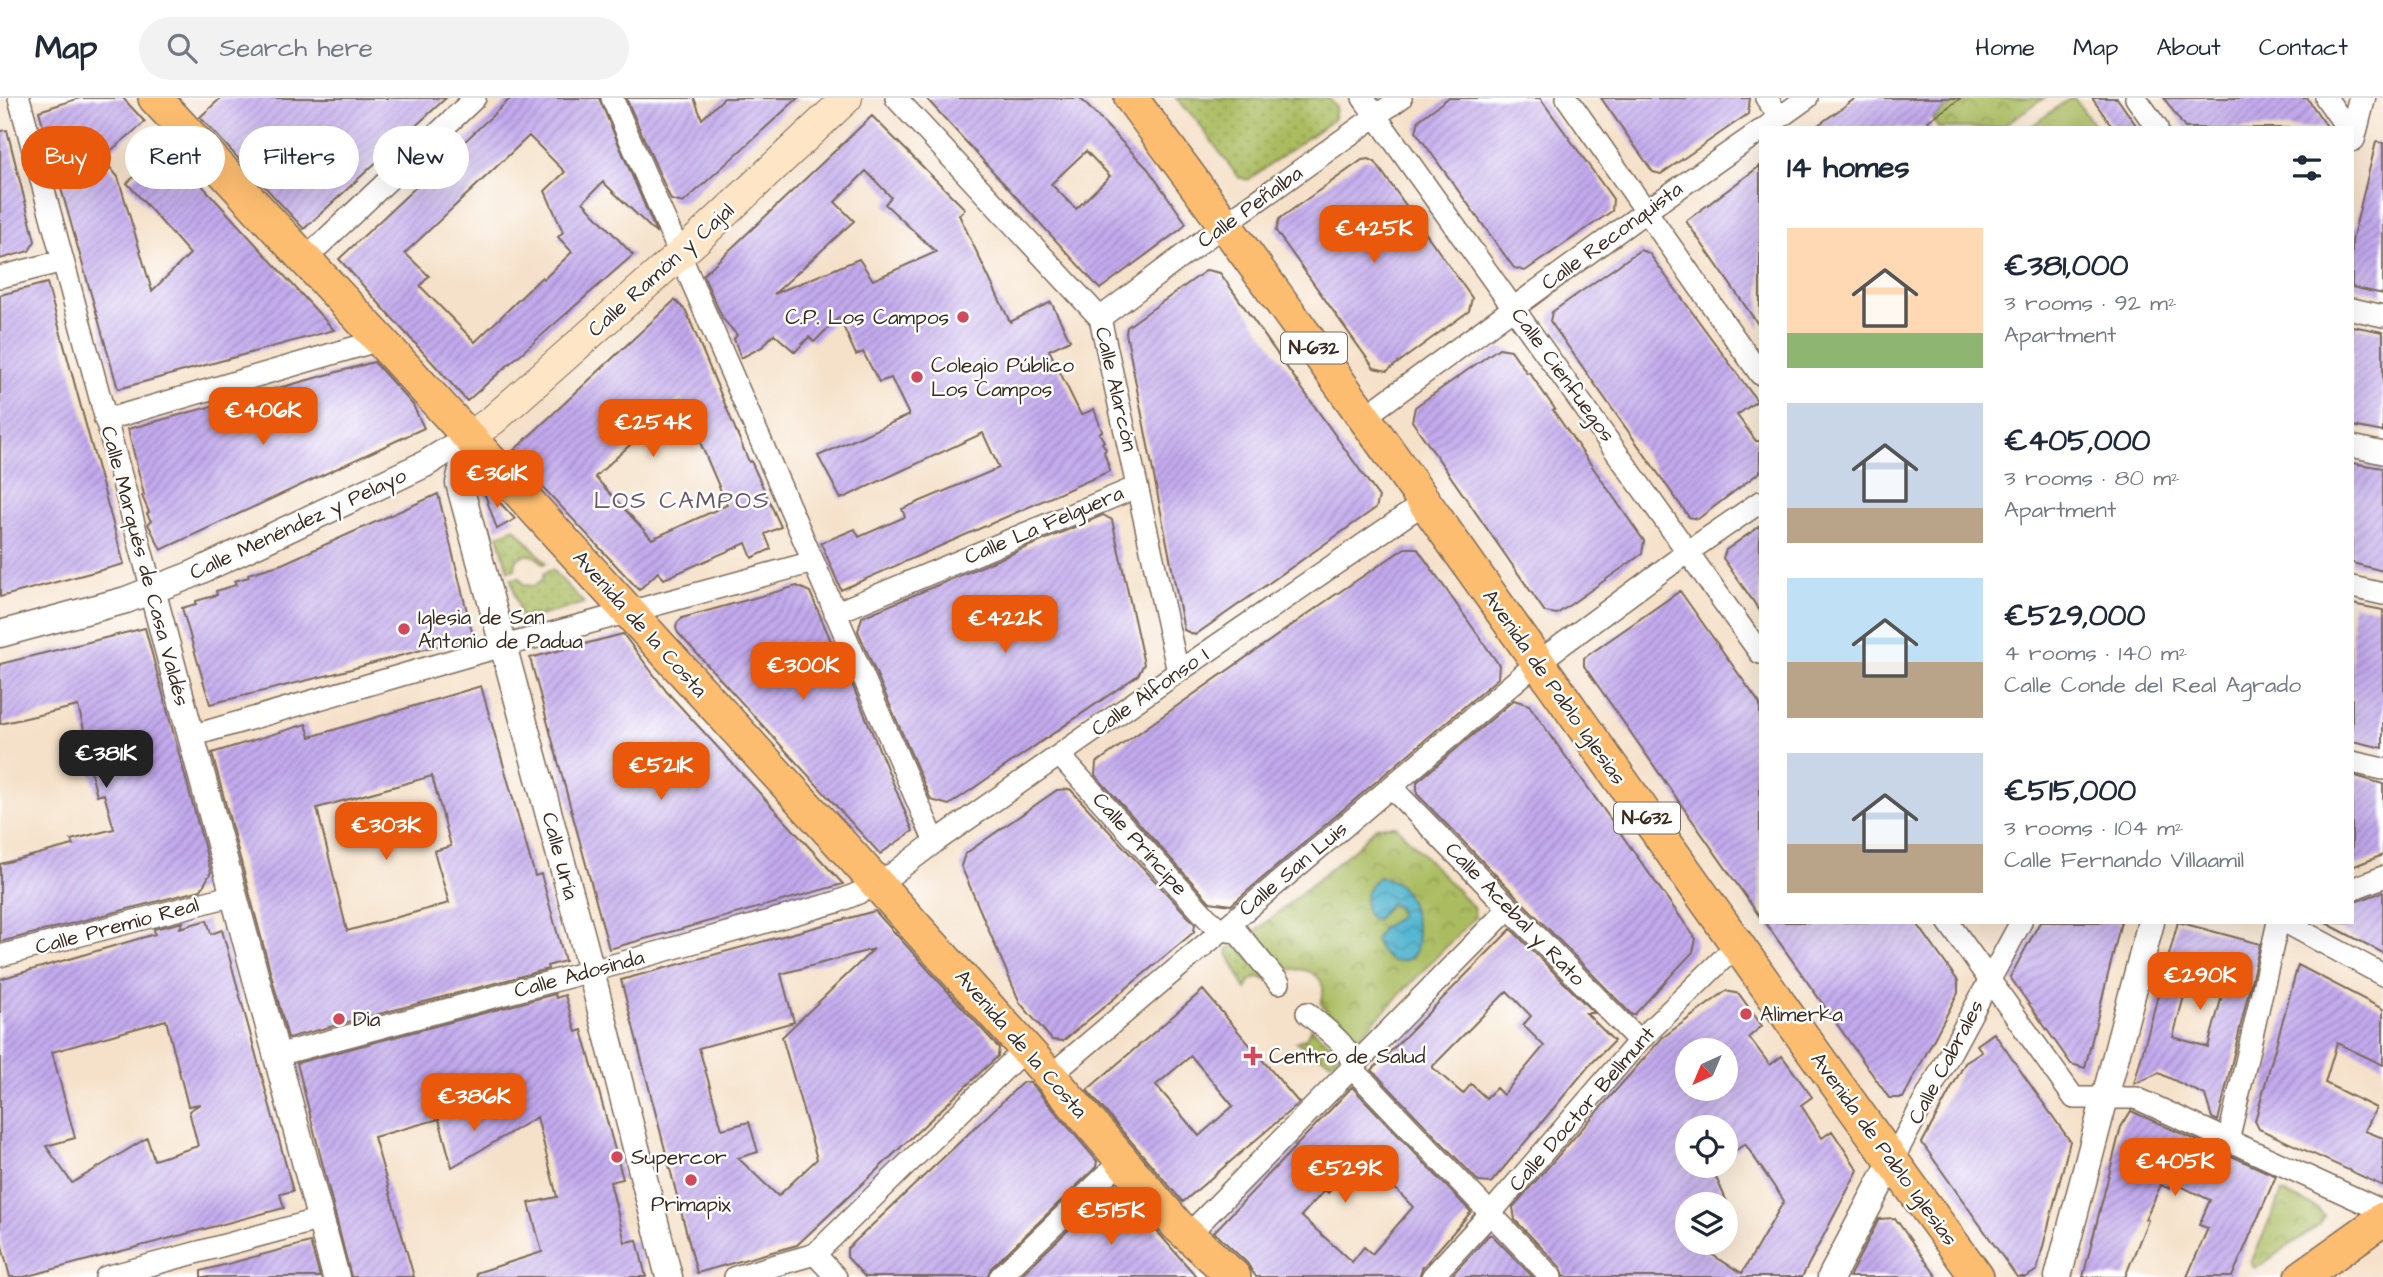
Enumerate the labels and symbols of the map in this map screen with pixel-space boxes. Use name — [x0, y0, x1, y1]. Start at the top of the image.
street label: Calle Peñalba — [1191, 159, 1309, 255]
street label: Calle Reconquista — [1535, 175, 1689, 297]
street label: Calle Ramón y Cajal — [581, 196, 742, 345]
pin: €425K — [1325, 206, 1423, 265]
street label: Calle Cienfuegos — [1503, 302, 1622, 449]
place label: C.P. Los Campos — [785, 303, 949, 333]
marker: C.P. Los Campos — [955, 309, 971, 325]
street label: Calle Alarcón — [1088, 324, 1144, 454]
road number: N-632 — [1281, 332, 1347, 364]
place label: Colegio Público Los Campos — [931, 351, 1074, 405]
marker: Colegio Público Los Campos — [909, 369, 925, 385]
pin: €406K — [214, 388, 312, 447]
pin: €254K — [604, 400, 702, 459]
street label: Calle Marqués de Casa Valdés — [94, 423, 196, 709]
pin: €361K — [448, 450, 546, 510]
street label: Calle Menéndez y Pelayo — [185, 461, 412, 589]
street label: Calle La Felguera — [960, 478, 1129, 573]
district label: LOS CAMPOS — [594, 484, 770, 518]
street label: Avenida de la Costa — [566, 544, 714, 704]
street label: Avenida de Pablo Iglesias — [1474, 583, 1633, 792]
pin: €422K — [956, 596, 1054, 655]
place label: Iglesia de San Antonio de Padua — [418, 603, 583, 656]
marker: Iglesia de San Antonio de Padua — [396, 621, 412, 637]
street label: Calle Alfonso I — [1085, 641, 1215, 743]
pin: €300K — [754, 642, 852, 702]
pin: €381K — [57, 730, 155, 790]
pin: €521K — [612, 742, 710, 802]
street label: Calle Príncipe — [1085, 786, 1194, 903]
pin: €303K — [337, 802, 435, 862]
road number: N-632 — [1614, 803, 1680, 834]
street label: Calle Uría — [534, 809, 586, 903]
street label: Calle San Luis — [1232, 815, 1354, 923]
street label: Calle Acebal y Rato — [1437, 836, 1592, 994]
street label: Calle Premio Real — [32, 890, 202, 962]
street label: Calle Adosinda — [511, 943, 648, 1005]
pin: €290K — [2151, 953, 2249, 1012]
street label: Avenida de la Costa — [948, 963, 1094, 1125]
street label: Calle Cabrales — [1901, 995, 1991, 1129]
place label: Alimerka — [1760, 1000, 1843, 1029]
place label: Dia — [353, 1005, 381, 1034]
marker: Alimerka — [1738, 1006, 1754, 1022]
marker: Dia — [331, 1011, 347, 1027]
street label: Calle Doctor Bellmunt — [1502, 1020, 1662, 1198]
north arrow — [1675, 1038, 1738, 1101]
place label: Centro de Salud — [1269, 1042, 1426, 1071]
marker: Centro de Salud — [1243, 1046, 1263, 1066]
street label: Avenida de Pablo Iglesias — [1802, 1046, 1964, 1253]
pin: €386K — [425, 1074, 523, 1133]
pin: €405K — [2126, 1138, 2224, 1198]
place label: Supercor — [631, 1143, 727, 1173]
pin: €529K — [1296, 1146, 1394, 1205]
marker: Supercor — [609, 1149, 625, 1165]
marker: Primapix — [683, 1172, 699, 1188]
pin: €515K — [1062, 1188, 1160, 1247]
place label: Primapix — [651, 1190, 731, 1220]

